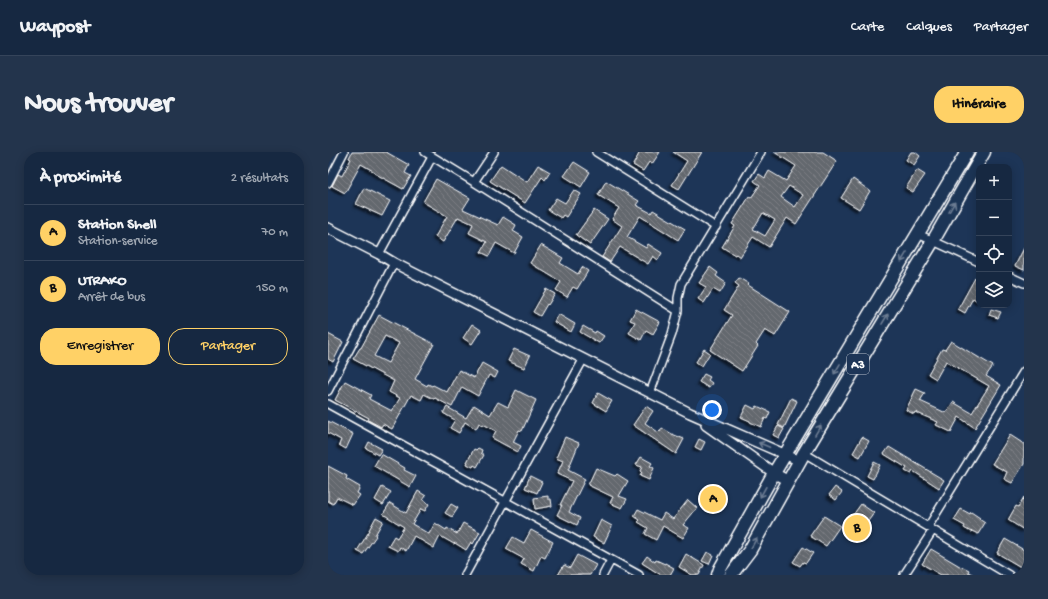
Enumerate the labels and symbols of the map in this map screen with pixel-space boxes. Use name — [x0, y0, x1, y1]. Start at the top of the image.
one-way arrow — [948, 202, 956, 214]
one-way arrow — [899, 251, 907, 263]
one-way arrow — [882, 313, 890, 325]
road number: A3 — [847, 354, 869, 374]
one-way arrow — [832, 363, 840, 375]
your location — [702, 400, 722, 420]
one-way arrow — [814, 425, 822, 436]
one-way arrow — [759, 441, 771, 448]
pin: A — [700, 484, 726, 514]
one-way arrow — [759, 486, 766, 498]
pin: B — [844, 513, 870, 543]
one-way arrow — [750, 538, 758, 550]

